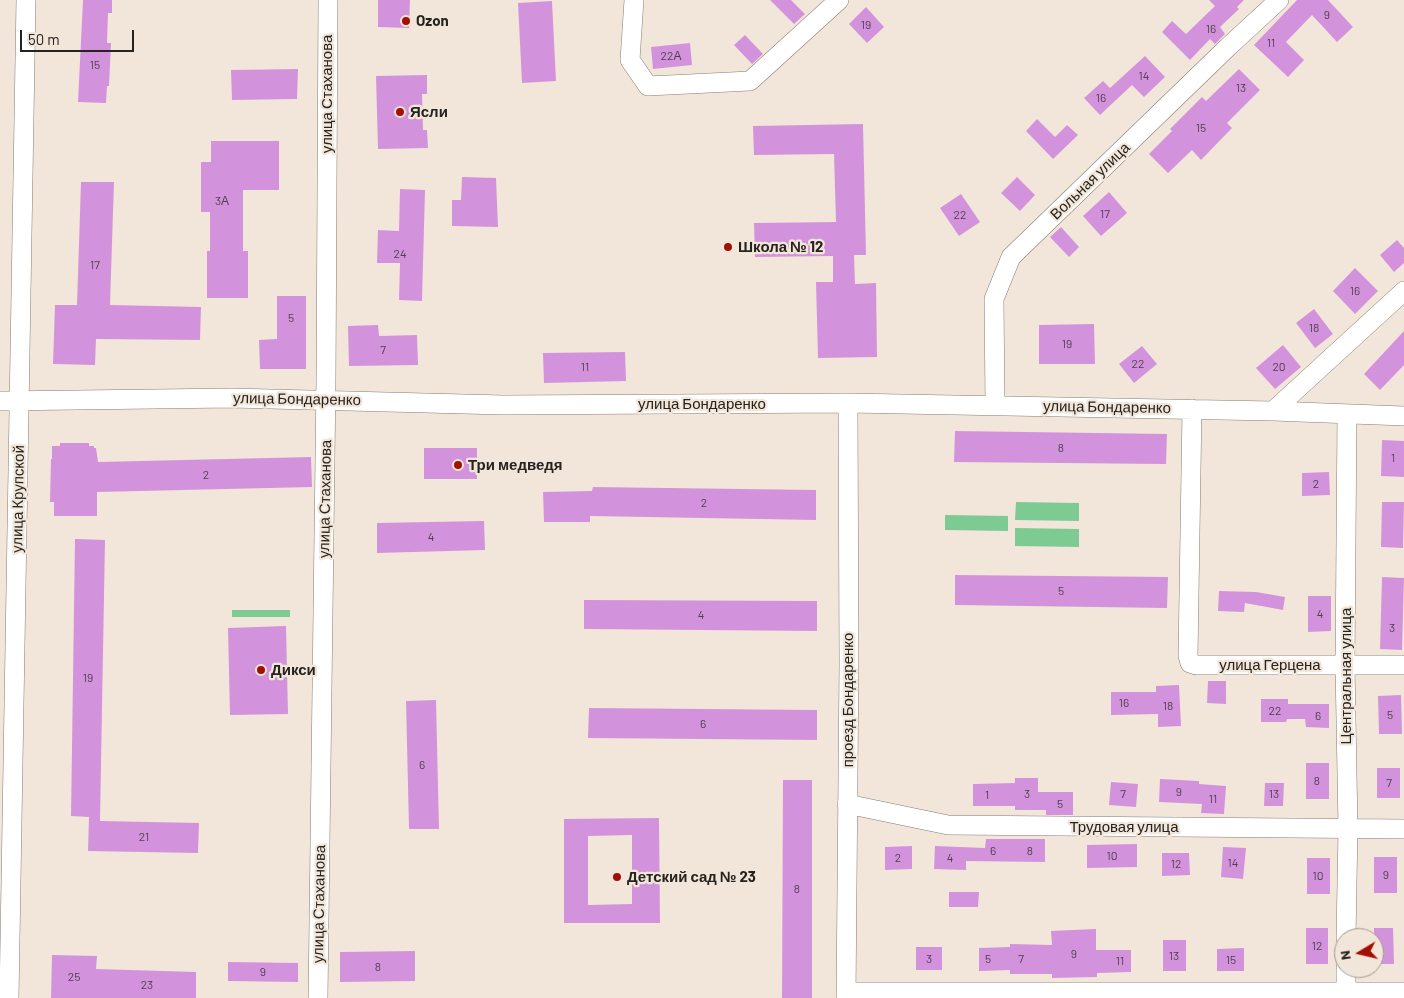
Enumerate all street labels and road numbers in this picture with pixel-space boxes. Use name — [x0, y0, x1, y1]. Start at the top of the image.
street label: улица Стаханова — [318, 35, 336, 153]
street label: Вольная улица — [1046, 139, 1134, 223]
street label: улица Бондаренко — [233, 389, 361, 409]
street label: улица Бондаренко — [638, 395, 766, 413]
street label: улица Бондаренко — [1043, 397, 1171, 417]
street label: улица Стаханова — [315, 440, 335, 558]
street label: улица Крупской — [8, 445, 28, 553]
street label: Центральная улица — [1337, 608, 1355, 744]
street label: проезд Бондаренко — [839, 633, 857, 767]
street label: улица Герцена — [1219, 656, 1321, 674]
street label: Трудовая улица — [1069, 818, 1179, 836]
street label: улица Стаханова — [309, 845, 329, 963]

